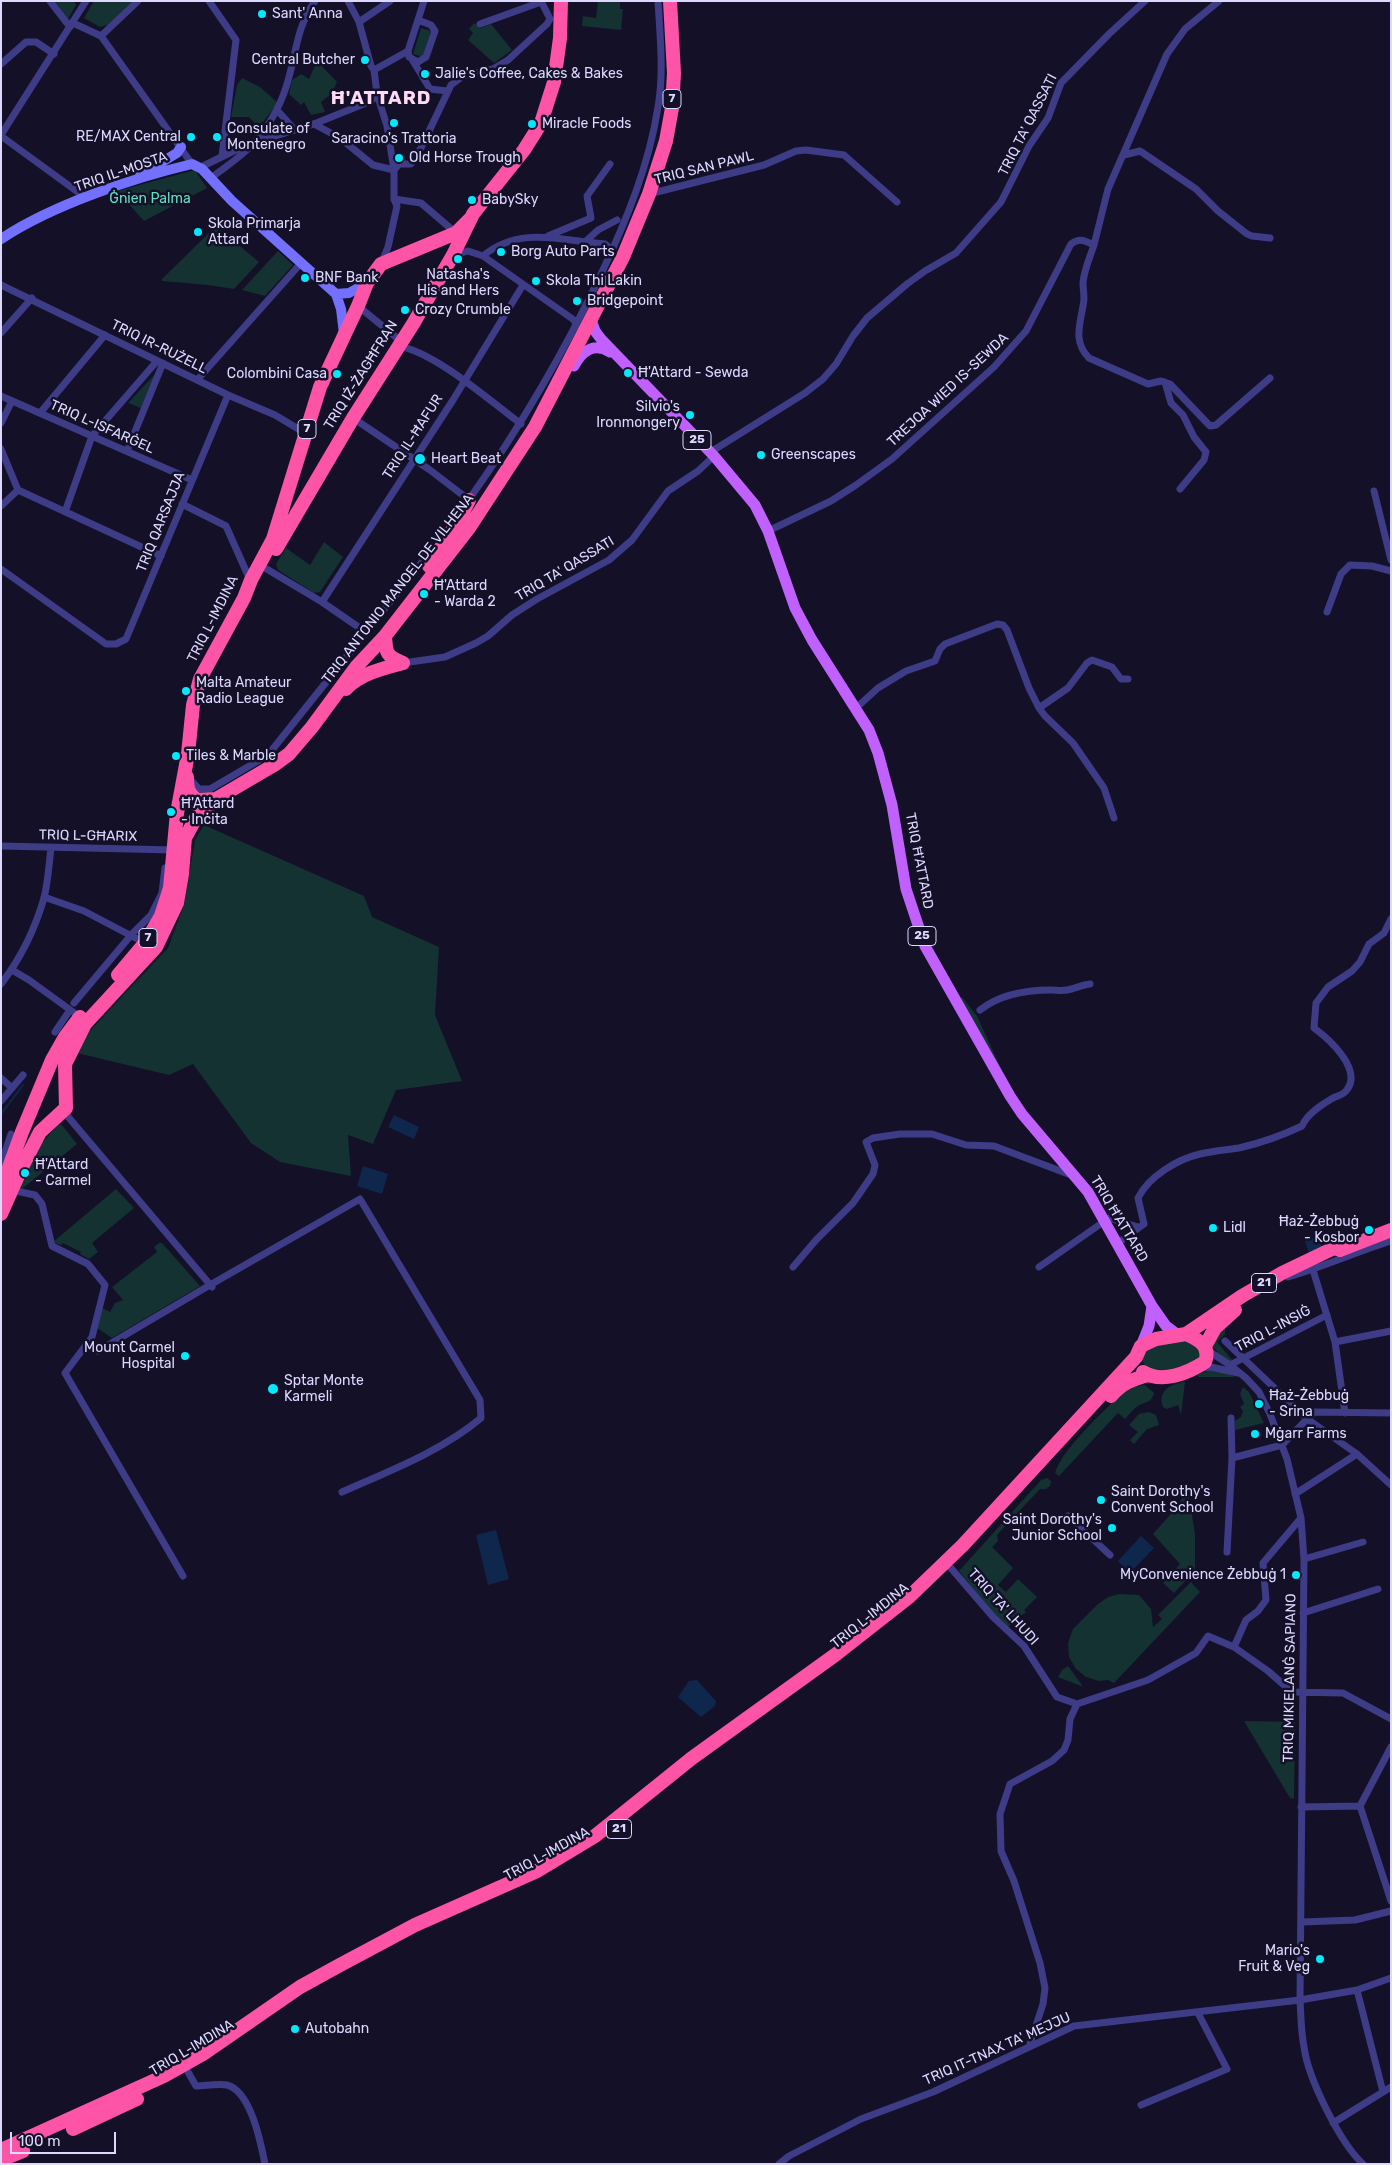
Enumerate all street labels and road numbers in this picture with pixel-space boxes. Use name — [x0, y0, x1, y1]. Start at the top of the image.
street label: TRIQ TA' QASSATI — [995, 71, 1061, 179]
road number: 7 — [663, 90, 681, 108]
street label: TRIQ IL-MOSTA — [72, 148, 170, 196]
street label: TRIQ SAN PAWL — [653, 148, 755, 188]
street label: TRIQ IR-RUŻELL — [108, 316, 210, 378]
street label: TRIQ IŻ-ŻAGĦFRAN — [321, 317, 401, 433]
street label: TREJQA WIED IS-SEWDA — [884, 329, 1012, 451]
street label: TRIQ IL-ĦAFUR — [379, 391, 447, 483]
street label: TRIQ L-ISFARĠEL — [47, 397, 157, 457]
road number: 7 — [298, 419, 316, 438]
road number: 25 — [683, 430, 711, 450]
street label: TRIQ QARSAJJA — [133, 469, 189, 575]
street label: TRIQ ANTONIO MANOEL DE VILHENA — [319, 491, 477, 687]
street label: TRIQ TA' QASSATI — [513, 533, 617, 605]
street label: TRIQ L-IMDINA — [184, 573, 242, 665]
street label: TRIQ Ħ'ATTARD — [901, 811, 937, 911]
street label: TRIQ L-GĦARIX — [39, 827, 137, 845]
road number: 25 — [908, 926, 936, 946]
road number: 7 — [139, 928, 157, 948]
street label: TRIQ Ħ'ATTARD — [1087, 1173, 1151, 1265]
road number: 21 — [1252, 1274, 1276, 1292]
street label: TRIQ L-INSIĠ — [1232, 1302, 1314, 1356]
street label: TRIQ TA' LHUDI — [964, 1565, 1042, 1649]
street label: TRIQ L-IMDINA — [828, 1580, 912, 1652]
street label: TRIQ MIKIELANĠ SAPIANO — [1280, 1593, 1300, 1763]
road number: 21 — [606, 1820, 632, 1838]
street label: TRIQ L-IMDINA — [501, 1824, 593, 1884]
street label: TRIQ IT-TNAX TA' MEJJU — [921, 2009, 1073, 2089]
street label: TRIQ L-IMDINA — [147, 2016, 237, 2080]

